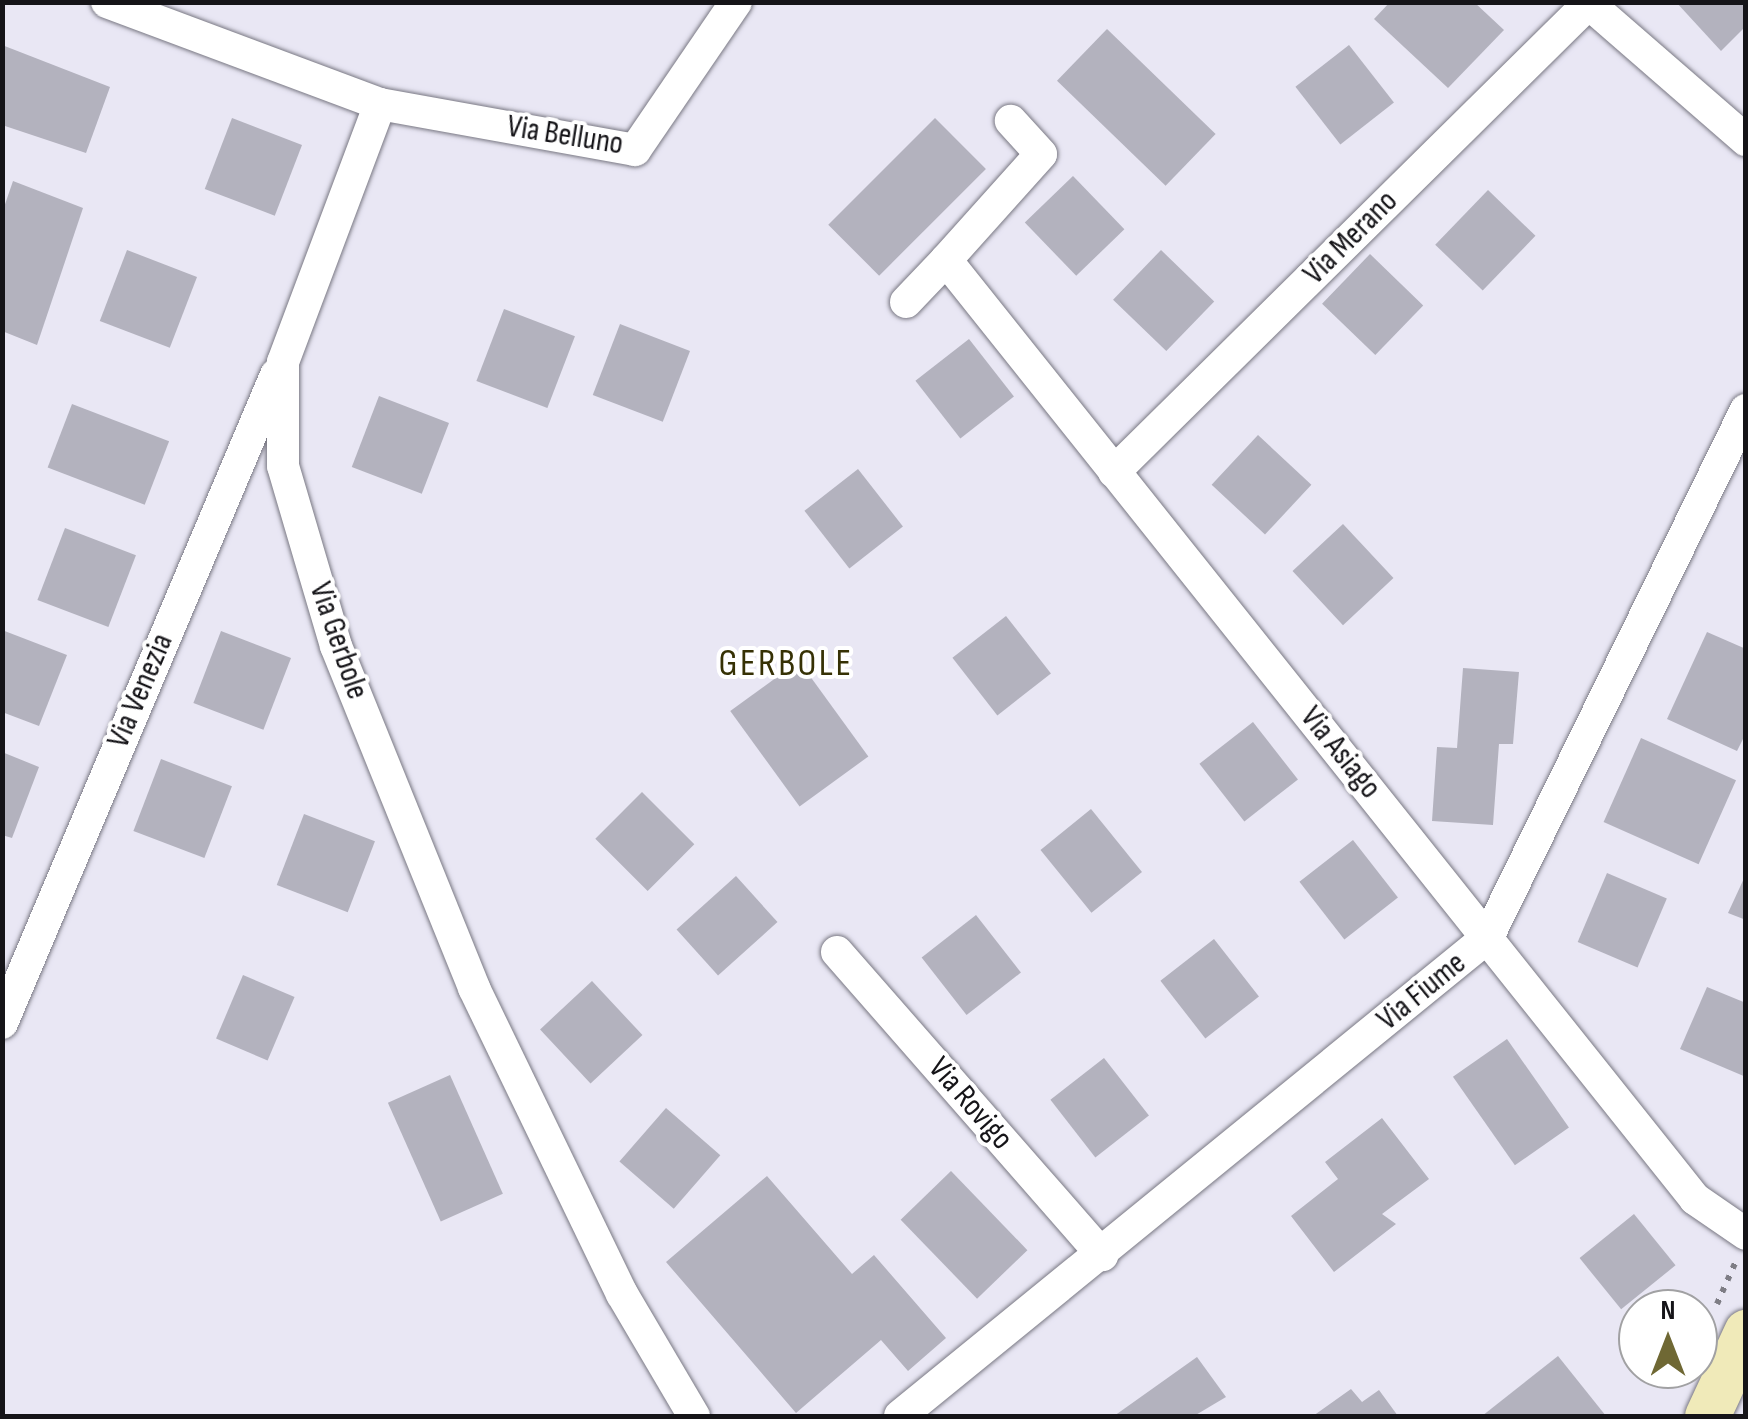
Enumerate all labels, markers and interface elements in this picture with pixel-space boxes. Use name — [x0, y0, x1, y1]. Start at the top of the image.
street label: Via Belluno — [504, 108, 626, 164]
street label: Via Merano — [1296, 183, 1406, 293]
street label: Via Gerbole — [300, 577, 376, 705]
street label: Via Venezia — [100, 628, 182, 754]
district label: GERBOLE — [718, 641, 854, 687]
street label: Via Asiago — [1291, 699, 1389, 807]
street label: Via Fiume — [1370, 945, 1474, 1039]
street label: Via Rovigo — [920, 1050, 1020, 1158]
north arrow — [1618, 1289, 1718, 1389]
text: N — [1661, 1294, 1675, 1327]

